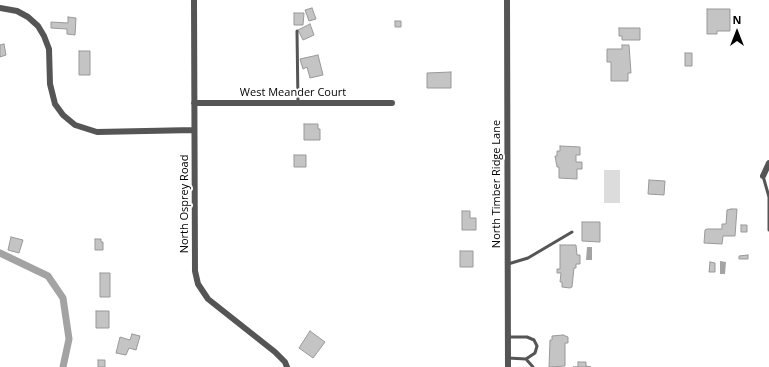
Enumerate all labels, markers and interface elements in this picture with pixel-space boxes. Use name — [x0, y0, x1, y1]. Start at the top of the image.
north arrow — [717, 12, 757, 52]
text: N — [733, 12, 741, 27]
street label: West Meander Court — [240, 86, 346, 100]
street label: North Timber Ridge Lane — [490, 120, 504, 248]
street label: North Osprey Road — [178, 155, 192, 253]

